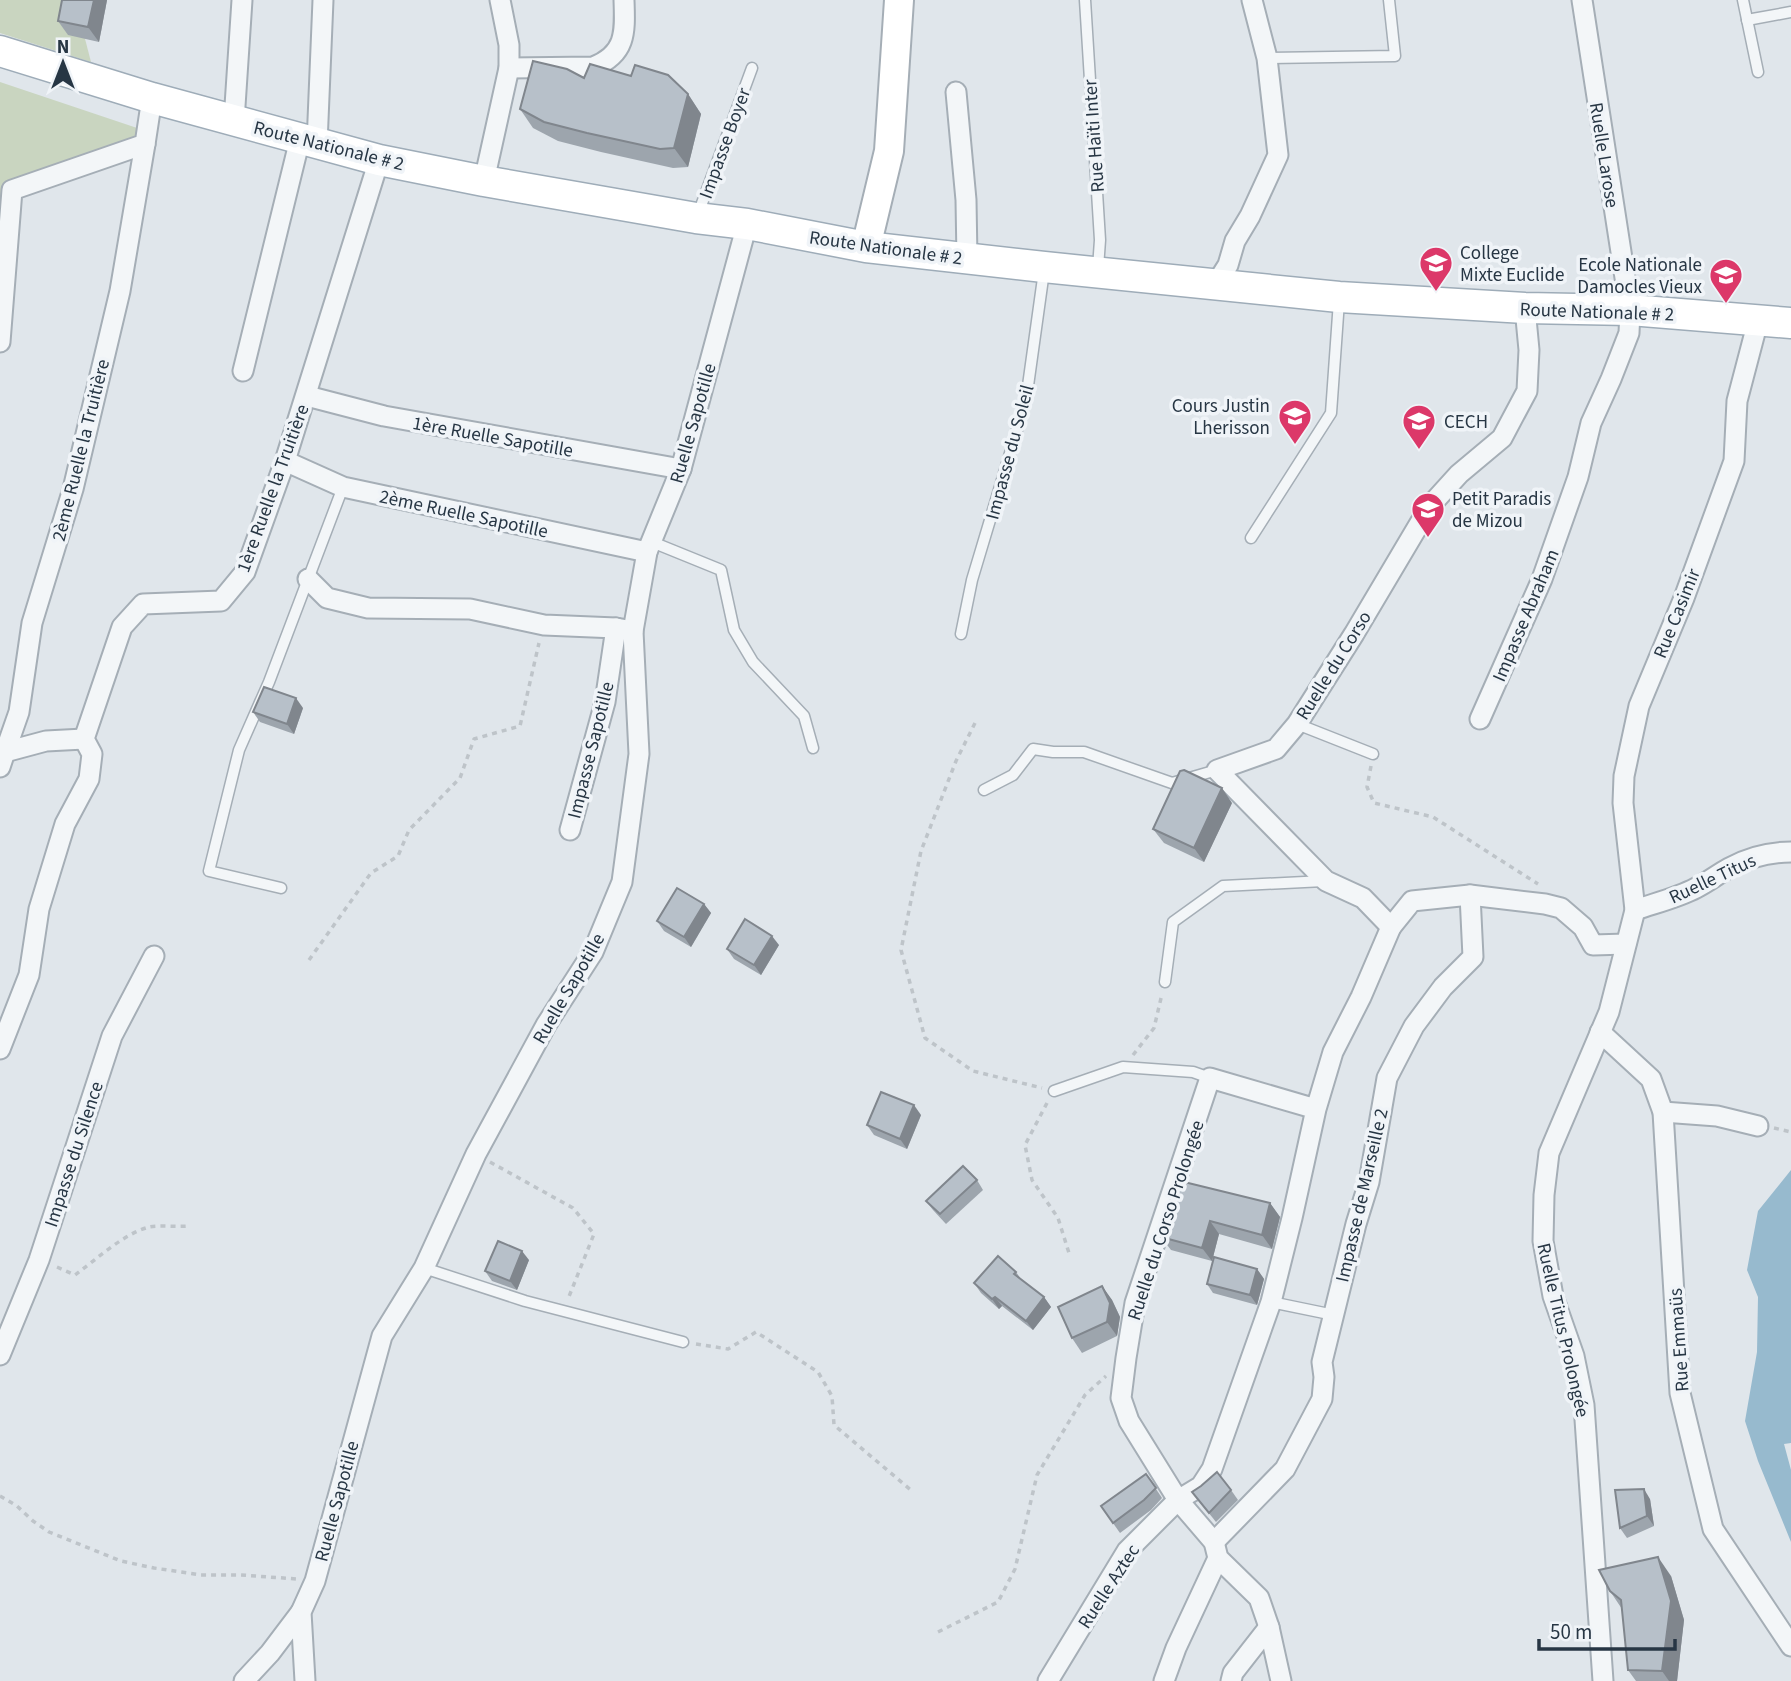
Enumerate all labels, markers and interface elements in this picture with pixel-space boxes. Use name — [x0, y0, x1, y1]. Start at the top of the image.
north arrow — [28, 28, 98, 98]
text: N — [57, 34, 69, 61]
street label: Rue Haïti Inter — [1077, 78, 1112, 193]
street label: Impasse Boyer — [693, 84, 758, 203]
street label: Ruelle Larose — [1582, 101, 1625, 210]
street label: Route Nationale # 2 — [250, 115, 407, 178]
street label: Route Nationale # 2 — [807, 224, 964, 273]
place label: College Mixte Euclide — [1460, 240, 1564, 289]
school or university icon: College Mixte Euclide — [1417, 244, 1455, 293]
place label: Ecole Nationale Damocles Vieux — [1577, 252, 1703, 301]
school or university icon: Ecole Nationale Damocles Vieux — [1707, 256, 1745, 305]
street label: Route Nationale # 2 — [1519, 296, 1675, 329]
street label: 2ème Ruelle la Truitière — [46, 356, 117, 544]
street label: Ruelle Sapotille — [663, 360, 723, 487]
street label: Impasse du Soleil — [979, 382, 1041, 523]
place label: Cours Justin Lherisson — [1172, 393, 1270, 442]
school or university icon: Cours Justin Lherisson — [1276, 397, 1314, 446]
street label: 1ère Ruelle la Truitière — [230, 401, 316, 577]
school or university icon: CECH — [1400, 402, 1438, 451]
place label: CECH — [1444, 409, 1488, 436]
street label: 1ère Ruelle Sapotille — [410, 410, 575, 465]
street label: 2ème Ruelle Sapotille — [377, 483, 551, 546]
place label: Petit Paradis de Mizou — [1452, 486, 1551, 535]
school or university icon: Petit Paradis de Mizou — [1409, 490, 1447, 539]
street label: Impasse Abraham — [1486, 545, 1567, 686]
street label: Rue Casimir — [1647, 564, 1708, 662]
street label: Ruelle du Corso — [1290, 606, 1379, 726]
street label: Impasse Sapotille — [561, 679, 622, 822]
street label: Ruelle Titus — [1665, 847, 1761, 911]
street label: Ruelle Sapotille — [527, 928, 612, 1049]
street label: Impasse du Silence — [38, 1078, 111, 1231]
street label: Impasse de Marseille 2 — [1329, 1106, 1396, 1285]
street label: Ruelle du Corso Prolongée — [1121, 1117, 1212, 1324]
street label: Ruelle Titus Prolongée — [1529, 1241, 1596, 1420]
street label: Rue Emmaüs — [1662, 1287, 1697, 1393]
street label: Ruelle Sapotille — [308, 1438, 367, 1565]
street label: Ruelle Aztec — [1072, 1539, 1147, 1634]
scale bar — [1539, 1608, 1676, 1652]
text: 50 m — [1550, 1617, 1592, 1647]

